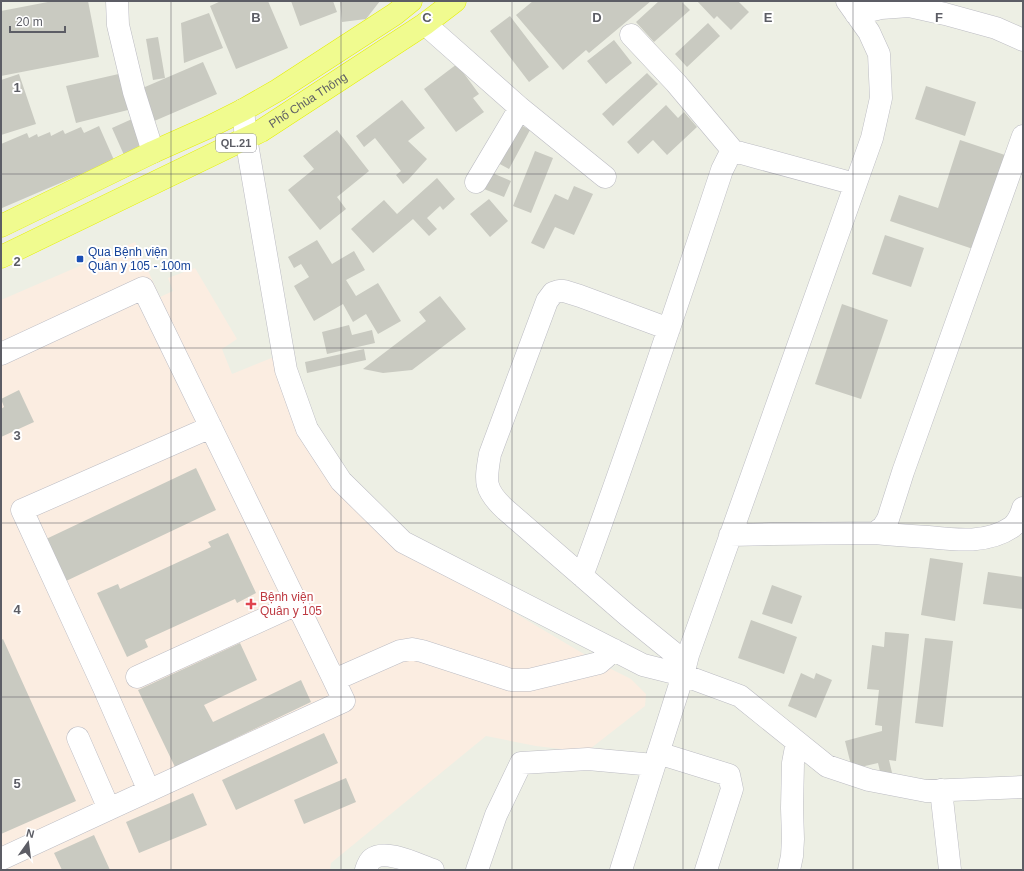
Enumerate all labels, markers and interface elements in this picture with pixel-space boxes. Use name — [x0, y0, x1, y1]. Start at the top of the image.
scale bar — [10, 8, 65, 34]
text: B — [251, 10, 261, 25]
text: C — [422, 10, 432, 25]
text: D — [592, 10, 602, 25]
text: E — [764, 10, 773, 25]
text: F — [935, 10, 943, 25]
text: 20 m — [16, 15, 43, 29]
street label: Phố Chùa Thông — [266, 70, 350, 131]
text: 1 — [13, 80, 21, 95]
road number: QL.21 — [216, 134, 256, 152]
place label: Qua Bệnh viện Quân y 105 - 100m — [88, 245, 191, 273]
text: 2 — [13, 254, 21, 269]
marker: Qua Bệnh viện Quân y 105 - 100m — [75, 254, 85, 264]
text: 3 — [13, 428, 21, 443]
place label: Bệnh viện Quân y 105 — [260, 590, 322, 618]
marker: Bệnh viện Quân y 105 — [245, 598, 257, 610]
text: 4 — [13, 602, 21, 617]
text: 5 — [13, 776, 21, 791]
north arrow — [8, 823, 48, 863]
text: N — [25, 827, 36, 840]

